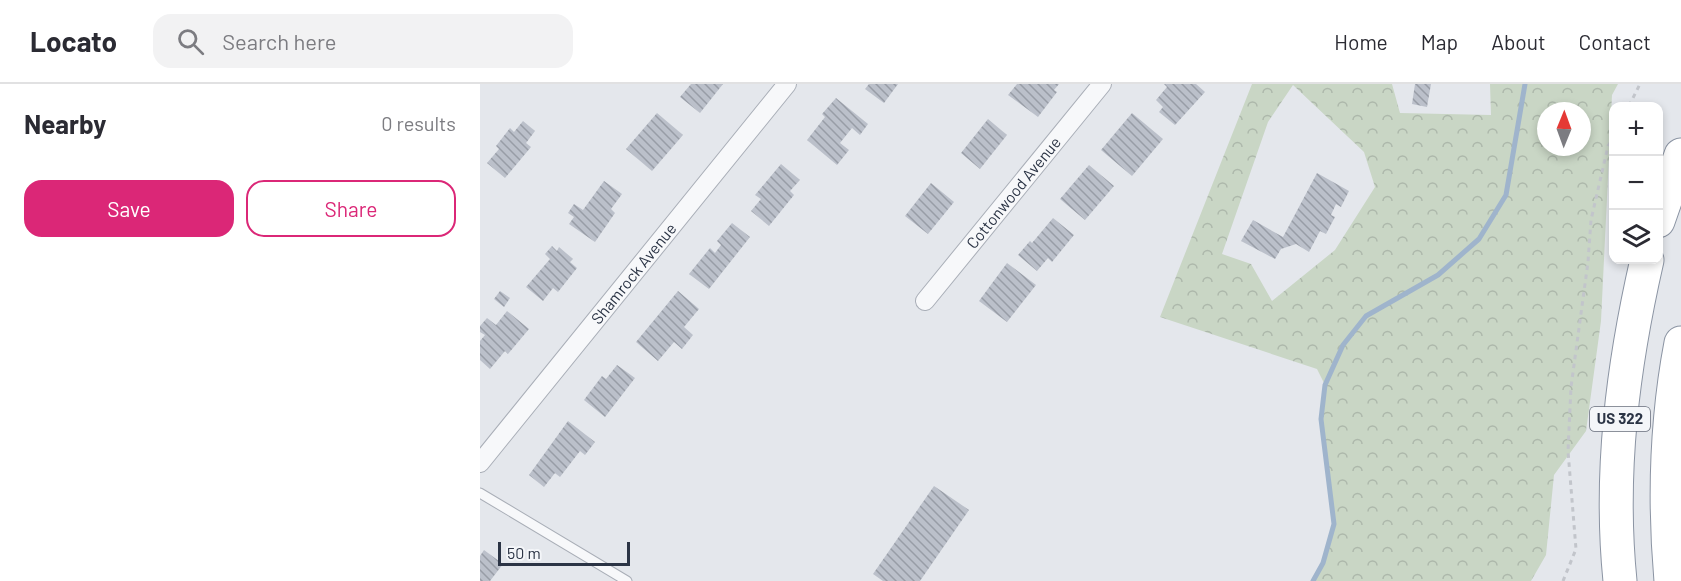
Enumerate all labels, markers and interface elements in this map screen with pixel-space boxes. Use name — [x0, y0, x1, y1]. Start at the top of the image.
search box — [153, 14, 573, 68]
text: Locato — [30, 24, 117, 58]
icon: search — [174, 25, 207, 58]
text: Search here — [222, 28, 337, 54]
text: Home — [1334, 29, 1388, 54]
text: Map — [1421, 29, 1458, 54]
text: About — [1491, 29, 1546, 54]
text: Contact — [1579, 29, 1651, 54]
north arrow — [1537, 102, 1591, 156]
map controls — [1609, 102, 1663, 264]
button: + — [1609, 102, 1663, 156]
text: Nearby — [24, 108, 106, 139]
text: 0 results — [381, 111, 456, 135]
street label: Cottonwood Avenue — [962, 133, 1064, 252]
button: − — [1609, 156, 1663, 210]
button: Save — [24, 180, 234, 237]
button: Share — [246, 180, 456, 237]
button: layers — [1609, 210, 1663, 264]
street label: Shamrock Avenue — [587, 219, 680, 327]
road number: US 322 — [1590, 407, 1650, 431]
scale bar — [498, 539, 630, 566]
text: 50 m — [507, 543, 541, 562]

